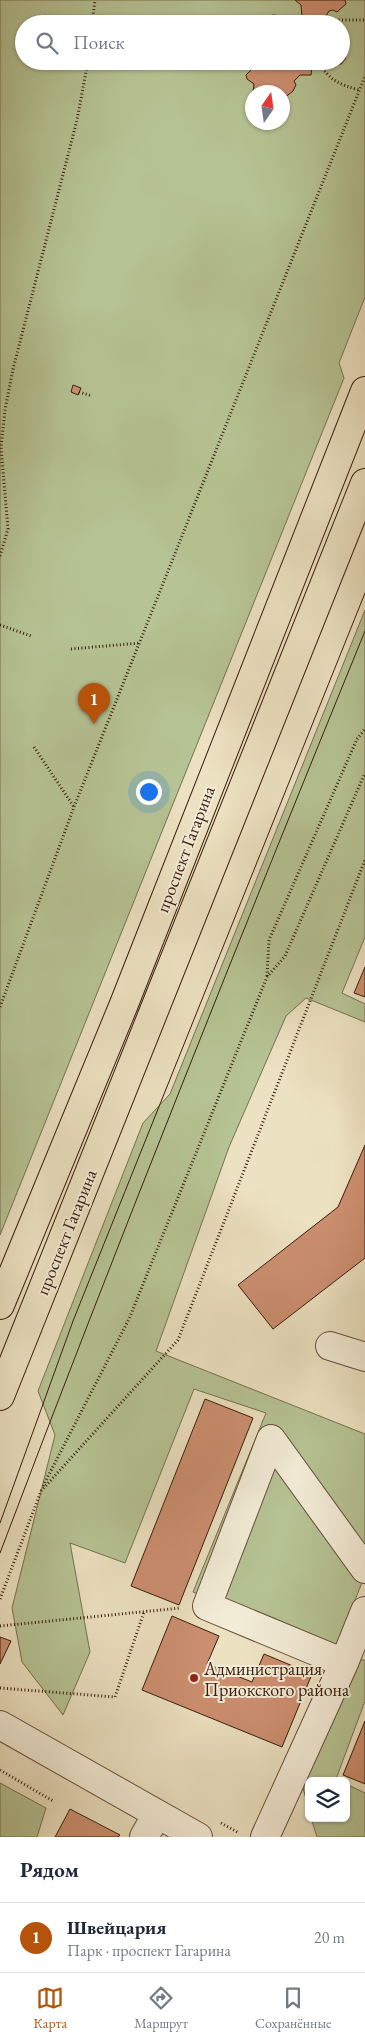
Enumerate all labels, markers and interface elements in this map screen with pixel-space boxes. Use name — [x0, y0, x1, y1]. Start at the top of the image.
search box — [15, 15, 350, 70]
icon: search — [33, 29, 61, 57]
text: Поиск — [73, 30, 125, 55]
north arrow — [245, 85, 290, 130]
pin: 1 — [78, 683, 110, 724]
your location — [136, 779, 162, 805]
street label: проспект Гагарина — [150, 782, 220, 915]
street label: проспект Гагарина — [30, 1165, 102, 1298]
place label: Администрация Приокского района — [203, 1657, 350, 1701]
marker: Администрация Приокского района — [188, 1672, 200, 1684]
map controls — [305, 1777, 350, 1822]
button: layers — [305, 1777, 350, 1822]
text: Рядом — [20, 1856, 79, 1883]
text: Швейцария — [67, 1915, 166, 1940]
text: 1 — [32, 1927, 40, 1948]
text: 20 m — [314, 1927, 345, 1948]
text: Парк · проспект Гагарина — [67, 1940, 231, 1961]
tab: Карта — [34, 1984, 67, 2032]
tab: Маршрут — [134, 1984, 188, 2032]
tab: Сохранённые — [255, 1984, 331, 2032]

